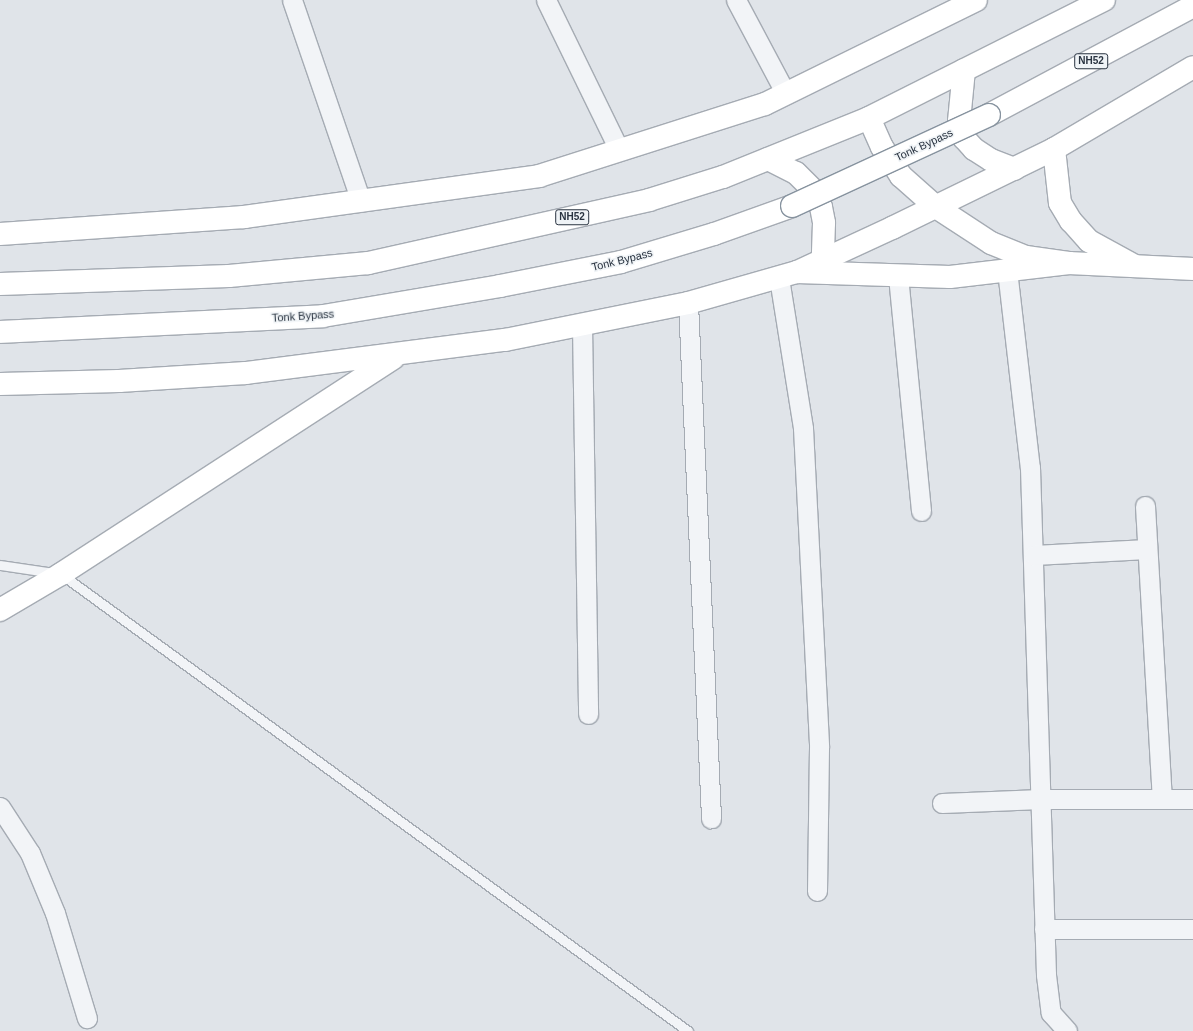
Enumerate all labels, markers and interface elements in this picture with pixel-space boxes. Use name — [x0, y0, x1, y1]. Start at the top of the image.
road number: NH52 — [1074, 53, 1108, 69]
street label: Tonk Bypass — [893, 126, 955, 164]
road number: NH52 — [555, 209, 589, 225]
street label: Tonk Bypass — [590, 246, 654, 274]
street label: Tonk Bypass — [271, 307, 335, 325]

